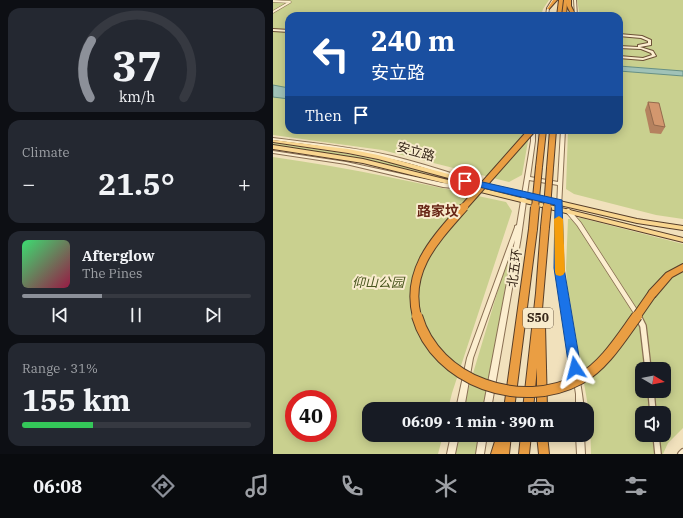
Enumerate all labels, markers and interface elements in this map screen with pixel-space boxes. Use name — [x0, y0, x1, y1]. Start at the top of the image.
text: 240 m — [371, 22, 455, 59]
icon: left — [305, 28, 357, 80]
text: 37 — [112, 38, 161, 92]
text: 安立路 — [371, 61, 425, 84]
text: km/h — [118, 87, 155, 106]
icon: arrive — [350, 104, 372, 126]
text: Then — [305, 106, 342, 125]
street label: 安立路 — [395, 138, 437, 165]
text: Climate — [22, 144, 69, 161]
text: 21.5° — [98, 164, 175, 203]
pin — [448, 164, 482, 198]
text: − — [22, 169, 35, 198]
text: + — [238, 169, 251, 198]
icon: arrive — [454, 170, 476, 192]
district label: 路家坟 — [417, 202, 459, 220]
text: Afterglow — [82, 246, 155, 265]
street label: 北五环 — [503, 248, 526, 289]
text: The Pines — [82, 265, 142, 282]
park label: 仰山公园 — [352, 274, 406, 291]
icon: previous — [49, 304, 71, 326]
icon: pause — [125, 304, 147, 326]
icon: next — [202, 304, 224, 326]
road number: S50 — [523, 308, 553, 328]
position arrow — [554, 347, 596, 389]
text: Range · 31% — [22, 360, 98, 377]
north arrow — [635, 362, 671, 398]
map controls — [635, 362, 671, 442]
text: 155 km — [22, 380, 131, 419]
speed limit sign: 40 — [285, 390, 337, 442]
button: sound — [635, 406, 671, 442]
text: 06:09 · 1 min · 390 m — [402, 412, 554, 431]
icon: directions — [149, 472, 177, 500]
icon: music — [243, 472, 271, 500]
icon: phone — [338, 472, 366, 500]
icon: climate — [432, 472, 460, 500]
icon: car — [527, 472, 555, 500]
icon: filters — [622, 472, 650, 500]
text: 06:08 — [33, 475, 82, 498]

